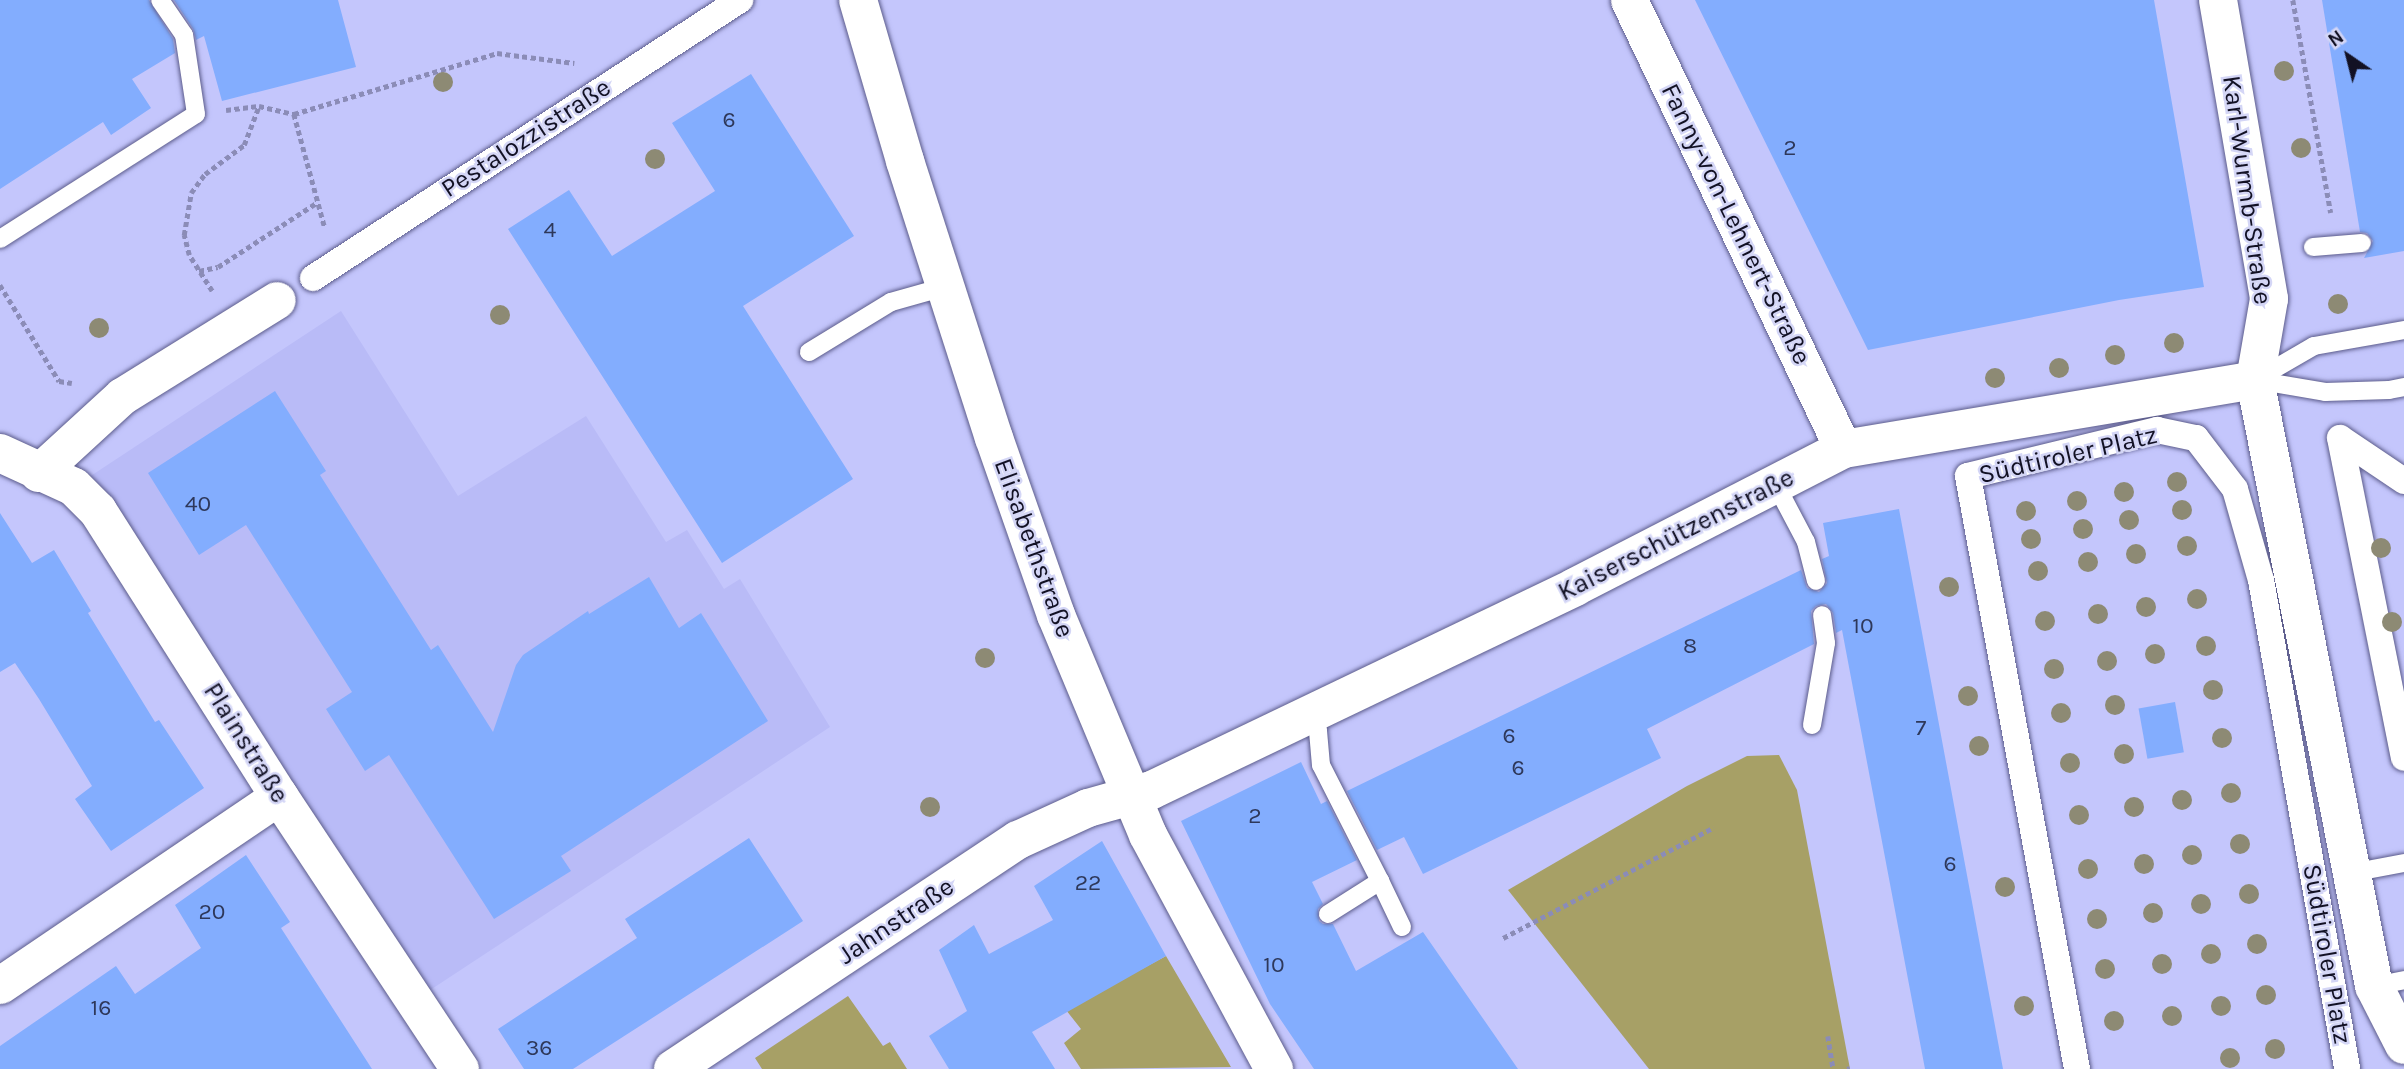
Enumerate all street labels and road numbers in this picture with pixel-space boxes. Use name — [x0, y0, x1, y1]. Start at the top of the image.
street label: Pestalozzistraße — [435, 72, 617, 204]
street label: Karl-Wurmb-Straße — [2215, 74, 2279, 306]
street label: Fanny-von-Lehnert-Straße — [1654, 78, 1818, 370]
street label: Südtiroler Platz — [1976, 419, 2160, 491]
street label: Elisabethstraße — [987, 454, 1081, 642]
street label: Kaiserschützenstraße — [1553, 462, 1799, 608]
street label: Plainstraße — [197, 677, 295, 809]
street label: Südtiroler Platz — [2296, 862, 2358, 1046]
street label: Jahnstraße — [832, 871, 960, 971]

